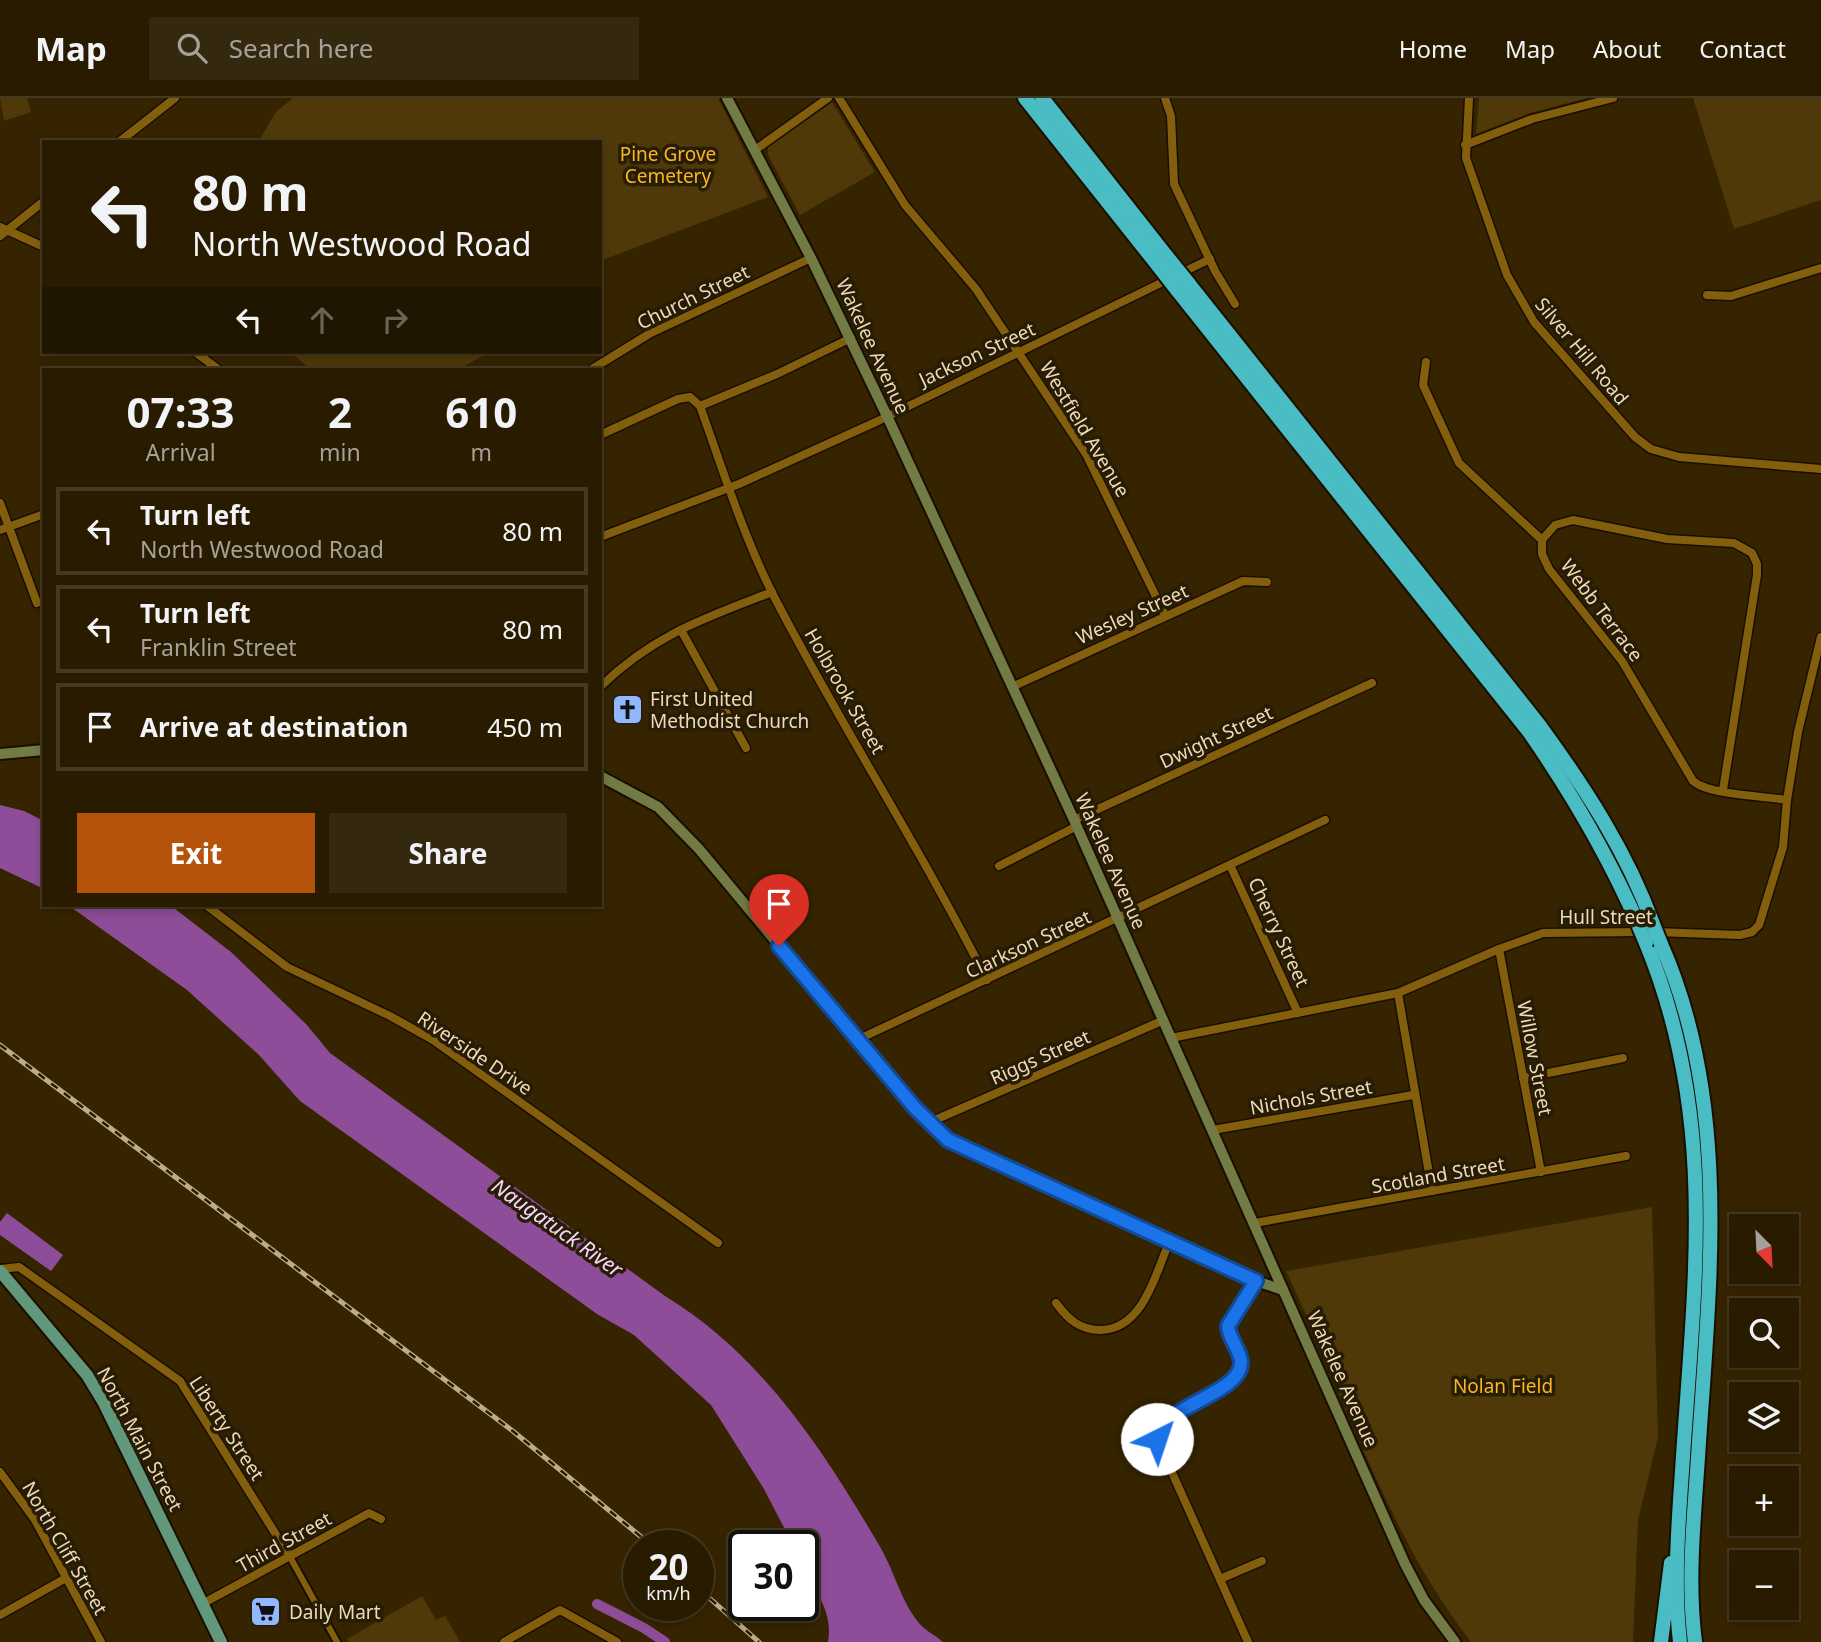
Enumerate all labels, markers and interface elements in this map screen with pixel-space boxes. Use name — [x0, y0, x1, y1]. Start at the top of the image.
search box — [149, 17, 639, 80]
text: Map — [35, 26, 107, 71]
icon: search — [173, 29, 211, 67]
text: Search here — [229, 30, 373, 66]
text: Home — [1399, 32, 1467, 65]
text: Map — [1505, 32, 1555, 65]
text: About — [1593, 32, 1661, 65]
text: Contact — [1699, 32, 1786, 65]
park label: Pine Grove Cemetery — [620, 141, 716, 189]
text: 80 m — [192, 159, 309, 225]
icon: left — [77, 168, 168, 259]
text: North Westwood Road — [192, 222, 531, 265]
street label: Church Street — [633, 259, 754, 335]
street label: Wakelee Avenue — [830, 274, 916, 418]
street label: Silver Hill Road — [1529, 292, 1635, 410]
icon: left — [230, 301, 268, 339]
icon: ahead — [303, 301, 341, 339]
icon: right — [376, 301, 414, 339]
street label: Jackson Street — [913, 316, 1039, 393]
street label: Westfield Avenue — [1034, 356, 1136, 502]
text: 07:33 — [127, 383, 234, 440]
text: 2 — [328, 383, 352, 440]
text: 610 — [445, 383, 517, 440]
text: Arrival — [145, 436, 216, 468]
text: min — [319, 436, 361, 468]
text: m — [471, 436, 492, 468]
text: Turn left — [140, 497, 251, 533]
icon: left — [81, 512, 119, 550]
text: 80 m — [502, 513, 563, 549]
text: North Westwood Road — [140, 533, 384, 565]
street label: Webb Terrace — [1555, 553, 1649, 667]
street label: Wesley Street — [1072, 578, 1192, 650]
text: Turn left — [140, 595, 251, 631]
icon: left — [81, 610, 119, 648]
text: 80 m — [502, 611, 563, 647]
street label: Holbrook Street — [799, 624, 892, 759]
text: Franklin Street — [140, 631, 297, 663]
place label: First United Methodist Church — [650, 686, 809, 734]
church icon: First United Methodist Church — [610, 693, 644, 727]
street label: Dwight Street — [1155, 699, 1277, 775]
icon: arrive — [81, 708, 119, 746]
text: Arrive at destination — [140, 709, 409, 745]
text: 450 m — [487, 709, 563, 745]
street label: Wakelee Avenue — [1069, 789, 1153, 933]
button: Exit — [77, 813, 315, 893]
button: Share — [329, 813, 567, 893]
street label: Cherry Street — [1242, 873, 1316, 991]
pin — [749, 874, 809, 946]
icon: arrive — [760, 885, 798, 923]
street label: Clarkson Street — [961, 903, 1095, 984]
street label: Hull Street — [1559, 904, 1653, 930]
street label: Willow Street — [1511, 998, 1559, 1118]
street label: Riverside Drive — [412, 1005, 538, 1101]
street label: Riggs Street — [986, 1023, 1094, 1091]
street label: Nichols Street — [1248, 1073, 1374, 1121]
street label: Scotland Street — [1369, 1150, 1507, 1200]
water label: Naugatuck River — [487, 1172, 630, 1284]
north arrow — [1729, 1214, 1799, 1284]
map controls — [1729, 1214, 1799, 1620]
button: search — [1729, 1298, 1799, 1368]
street label: Wakelee Avenue — [1301, 1307, 1385, 1451]
street label: North Main Street — [91, 1362, 189, 1516]
street label: Liberty Street — [184, 1371, 271, 1485]
park label: Nolan Field — [1453, 1373, 1553, 1399]
button: layers — [1729, 1382, 1799, 1452]
position arrow — [1120, 1402, 1194, 1476]
button: + — [1729, 1466, 1799, 1536]
street label: North Cliff Street — [16, 1476, 114, 1620]
street label: Third Street — [232, 1505, 336, 1579]
speed limit sign: 30 — [728, 1530, 819, 1621]
text: 20 — [648, 1543, 689, 1590]
button: − — [1729, 1550, 1799, 1620]
text: km/h — [646, 1581, 691, 1605]
supermarket icon: Daily Mart — [249, 1595, 283, 1629]
place label: Daily Mart — [289, 1599, 381, 1625]

